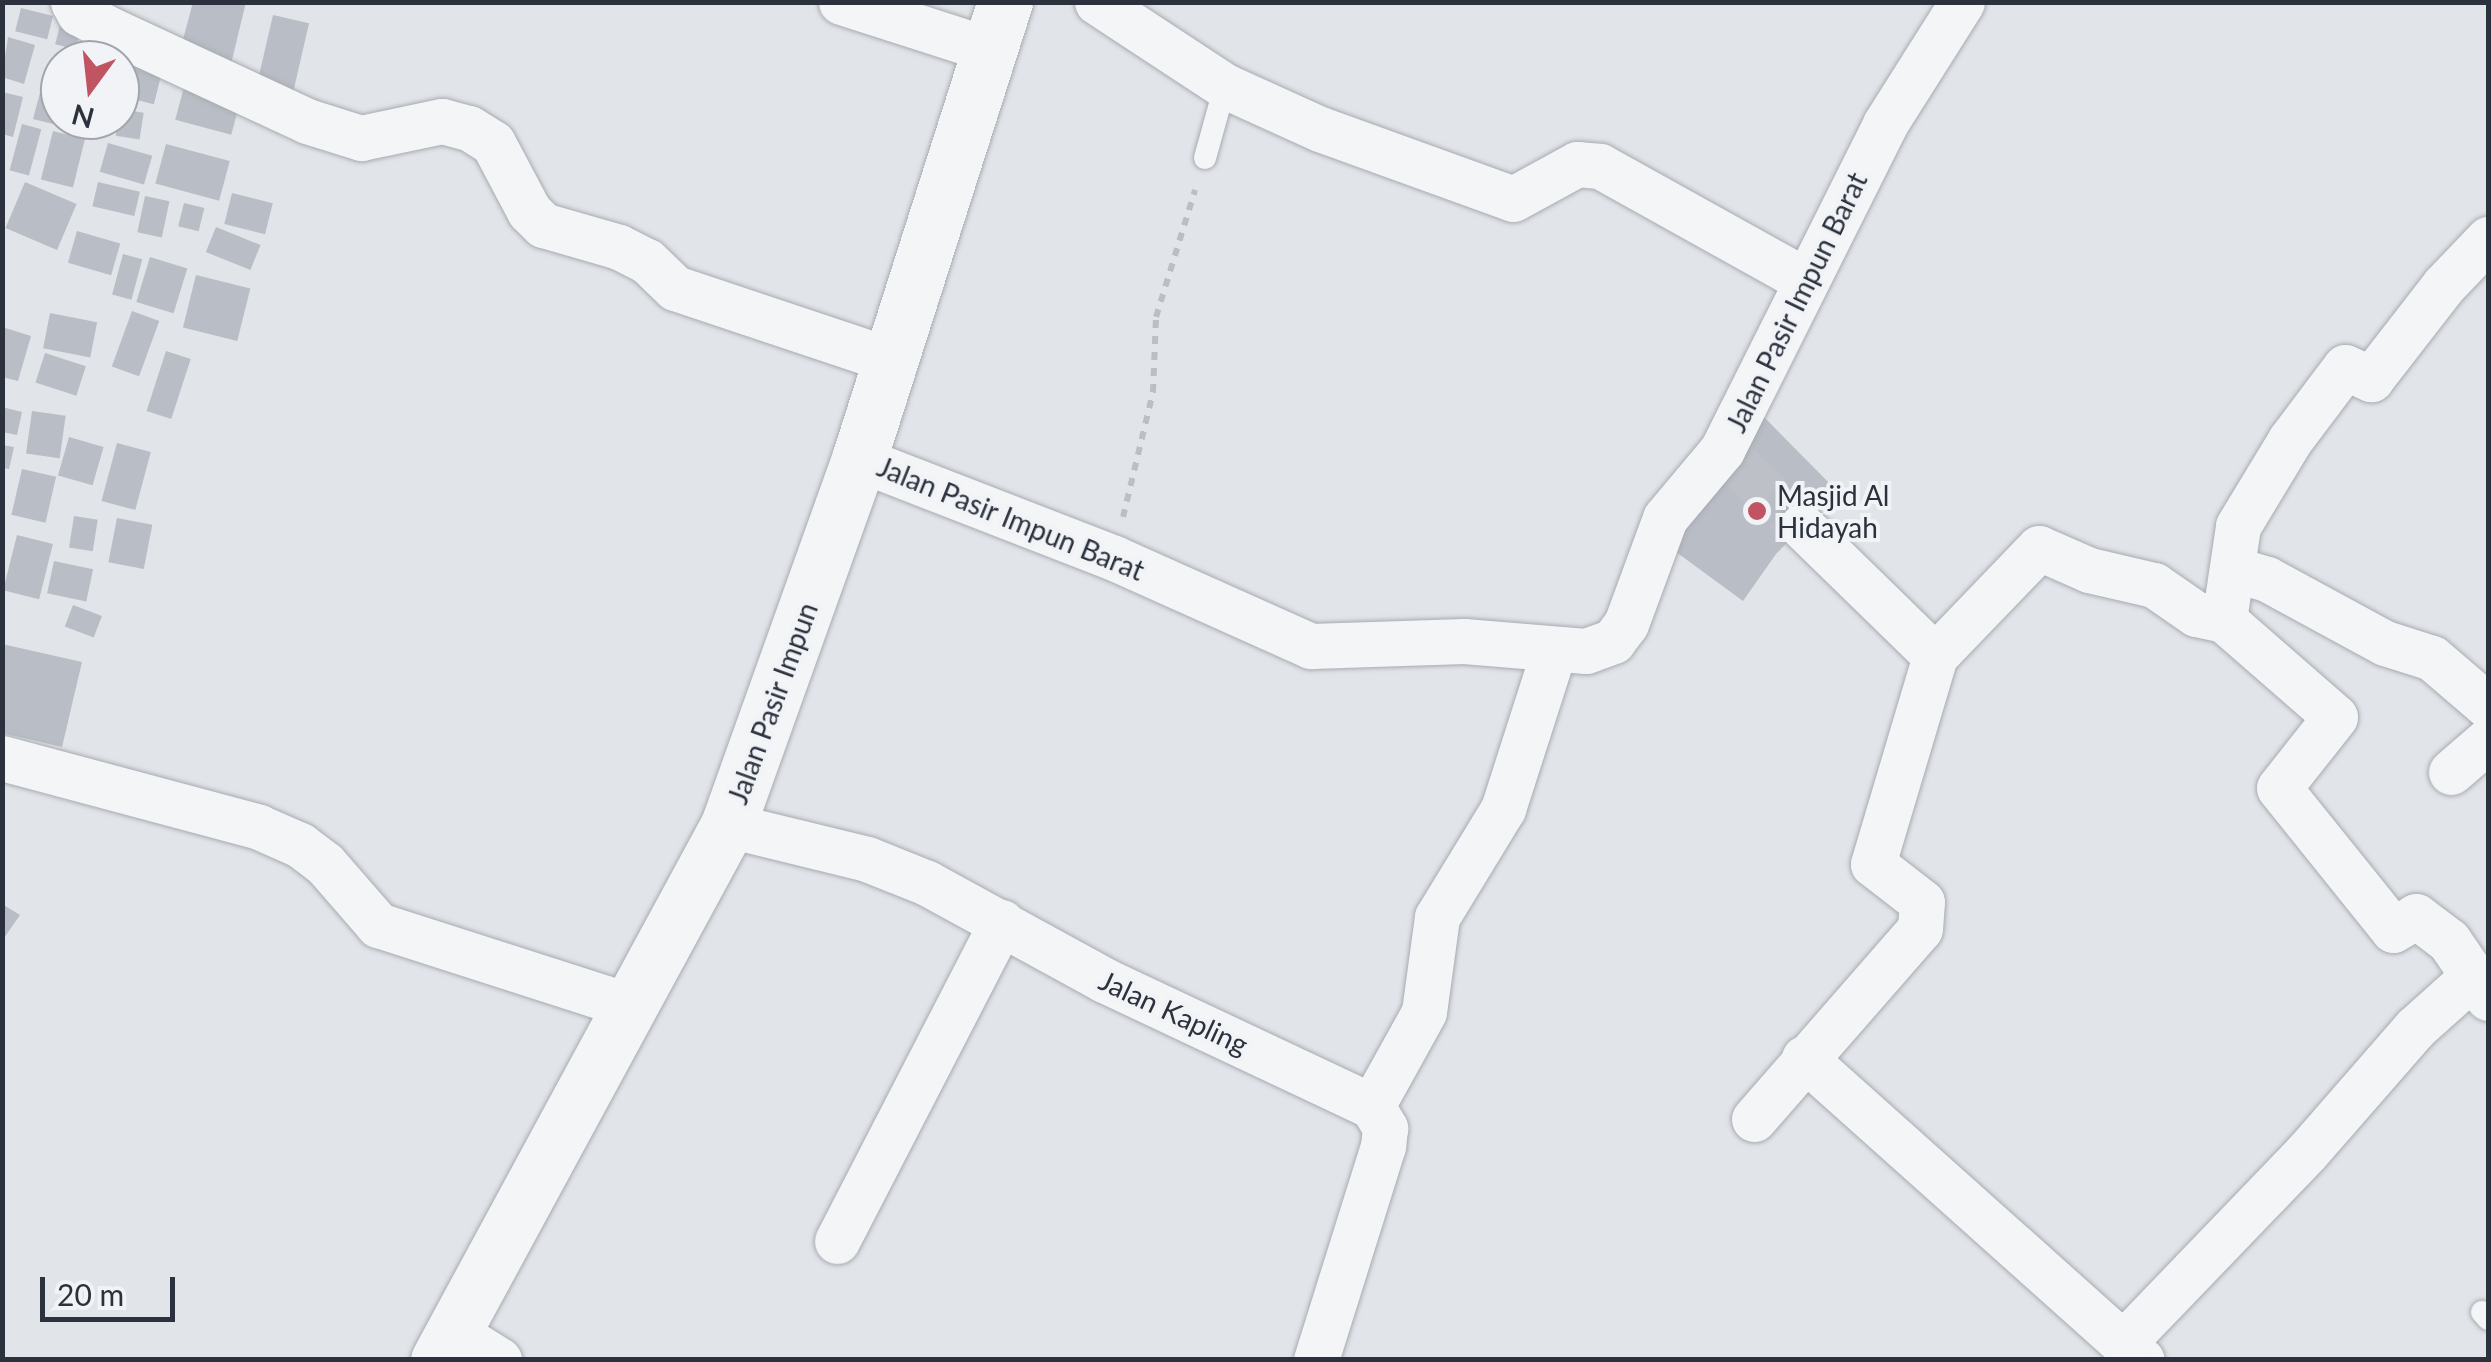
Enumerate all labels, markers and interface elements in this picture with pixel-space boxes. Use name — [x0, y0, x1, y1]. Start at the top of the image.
north arrow — [40, 40, 140, 140]
text: N — [68, 98, 98, 136]
street label: Jalan Pasir Impun Barat — [1718, 166, 1874, 438]
street label: Jalan Pasir Impun Barat — [872, 449, 1150, 587]
place label: Masjid Al Hidayah — [1777, 478, 1890, 544]
marker: Masjid Al Hidayah — [1746, 500, 1768, 522]
street label: Jalan Pasir Impun — [720, 597, 824, 809]
street label: Jalan Kapling — [1094, 963, 1254, 1061]
scale bar — [45, 1257, 180, 1319]
text: 20 m — [57, 1276, 124, 1312]

